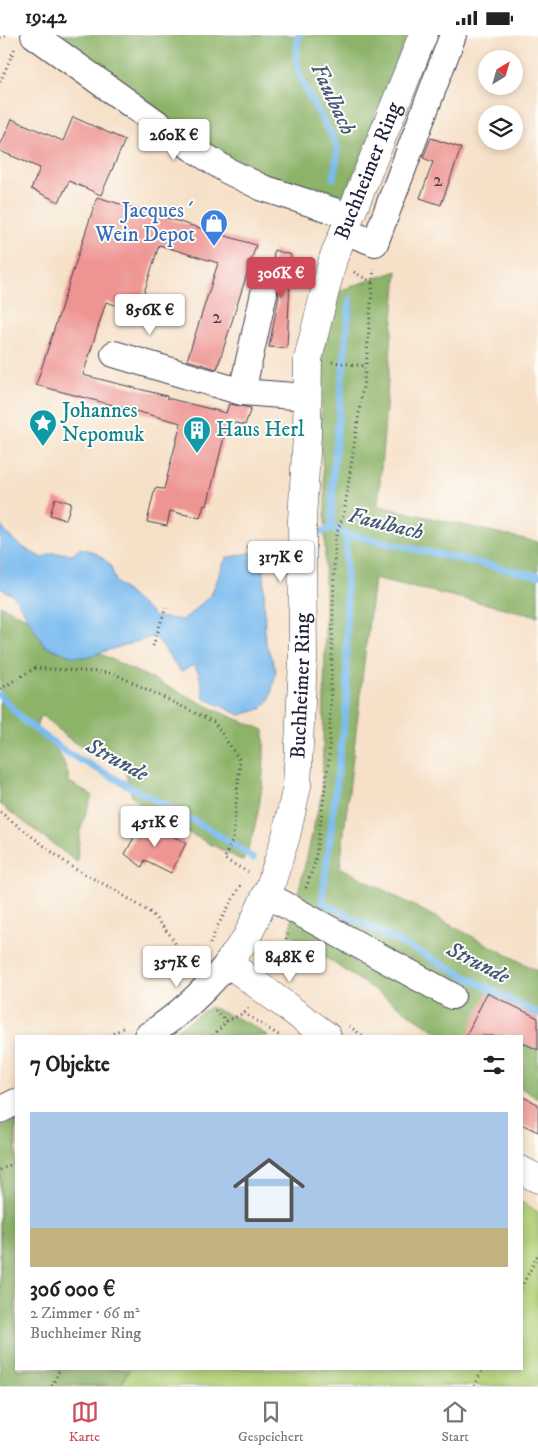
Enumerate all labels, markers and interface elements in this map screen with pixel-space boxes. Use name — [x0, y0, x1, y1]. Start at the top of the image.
text: 19:42 — [25, 6, 67, 29]
north arrow — [478, 50, 522, 95]
map controls — [478, 50, 523, 150]
water label: Faulbach — [305, 59, 361, 139]
street label: Buchheimer Ring — [329, 98, 408, 244]
button: layers — [478, 105, 523, 150]
pin: 260K € — [133, 119, 215, 161]
text: 260K € — [150, 125, 198, 145]
house number: 2 — [433, 169, 443, 192]
place label: Jacques´ Wein Depot — [94, 198, 195, 248]
shop icon: Jacques´ Wein Depot — [199, 208, 229, 247]
pin: 306K € — [240, 257, 322, 299]
text: 306K € — [258, 263, 304, 283]
pin: 856K € — [109, 293, 191, 336]
text: 856K € — [126, 300, 174, 320]
house number: 2 — [212, 306, 222, 329]
place label: Johannes Nepomuk — [60, 398, 145, 448]
place icon: Johannes Nepomuk — [28, 408, 58, 447]
building icon: Haus Herl — [182, 415, 212, 454]
place label: Haus Herl — [216, 417, 305, 443]
water label: Faulbach — [346, 502, 426, 546]
pin: 317K € — [240, 541, 322, 583]
text: 317K € — [259, 547, 303, 567]
street label: Buchheimer Ring — [285, 612, 316, 760]
water label: Strunde — [80, 732, 153, 788]
pin: 451K € — [114, 805, 196, 848]
text: 451K € — [132, 812, 178, 832]
water label: Strunde — [441, 935, 514, 990]
pin: 848K € — [249, 941, 331, 983]
pin: 357K € — [136, 945, 218, 988]
text: 848K € — [265, 947, 315, 967]
text: 357K € — [154, 952, 200, 972]
icon: filters — [480, 1051, 508, 1079]
text: 7 Objekte — [30, 1052, 110, 1078]
icon: home — [224, 1145, 314, 1235]
text: 306 000 € — [30, 1277, 115, 1303]
text: 2 Zimmer · 66 m² — [30, 1303, 140, 1323]
text: Buchheimer Ring — [30, 1323, 141, 1343]
tab: Karte — [69, 1398, 100, 1446]
tab: Gespeichert — [238, 1398, 303, 1446]
tab: Start — [441, 1398, 469, 1446]

